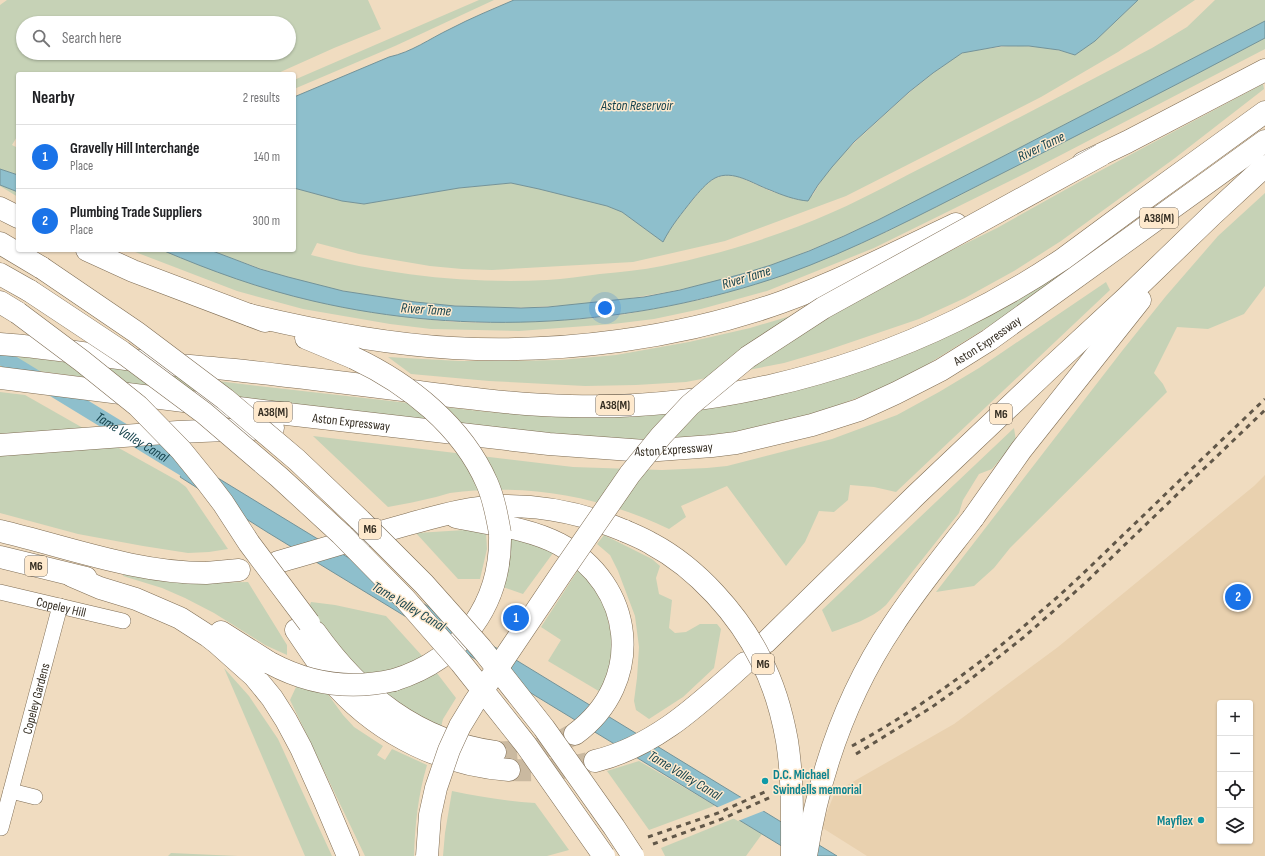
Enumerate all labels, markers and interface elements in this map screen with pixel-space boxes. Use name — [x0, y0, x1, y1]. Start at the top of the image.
search box — [16, 16, 296, 60]
icon: search — [30, 27, 52, 49]
text: Search here — [62, 29, 122, 48]
text: Nearby — [32, 88, 75, 108]
text: 2 results — [243, 90, 280, 106]
water label: Aston Reservoir — [600, 97, 674, 114]
water label: River Tame — [1015, 128, 1068, 165]
text: Gravelly Hill Interchange — [70, 139, 199, 158]
text: 1 — [42, 149, 48, 165]
text: 140 m — [254, 149, 280, 165]
text: Place — [70, 158, 93, 174]
text: Plumbing Trade Suppliers — [70, 203, 202, 222]
road number: A38(M) — [1140, 208, 1178, 228]
text: 2 — [42, 213, 48, 229]
text: 300 m — [253, 213, 280, 229]
text: Place — [70, 222, 93, 238]
water label: River Tame — [720, 262, 773, 293]
your location — [595, 298, 615, 318]
water label: River Tame — [400, 299, 452, 320]
street label: Aston Expressway — [950, 313, 1024, 370]
road number: A38(M) — [596, 395, 634, 415]
road number: A38(M) — [254, 402, 292, 422]
road number: M6 — [990, 404, 1012, 424]
water label: Tame Valley Canal — [92, 408, 172, 466]
street label: Aston Expressway — [311, 410, 391, 435]
street label: Aston Expressway — [633, 439, 713, 460]
road number: M6 — [359, 519, 381, 539]
road number: M6 — [25, 556, 47, 576]
water label: Tame Valley Canal — [369, 578, 449, 635]
pin: 2 — [1225, 582, 1251, 612]
street label: Copeley Hill — [35, 594, 88, 621]
pin: 1 — [503, 603, 529, 633]
road number: M6 — [752, 654, 774, 674]
street label: Copeley Gardens — [19, 661, 54, 736]
map controls — [1217, 700, 1253, 844]
button: + — [1217, 700, 1253, 736]
button: − — [1217, 736, 1253, 772]
water label: Tame Valley Canal — [645, 747, 725, 804]
place label: D.C. Michael Swindells memorial — [773, 767, 862, 798]
button: locate — [1217, 772, 1253, 808]
marker: D.C. Michael Swindells memorial — [760, 776, 770, 786]
button: layers — [1217, 808, 1253, 844]
place label: Mayflex — [1157, 813, 1194, 829]
marker: Mayflex — [1196, 815, 1206, 825]

